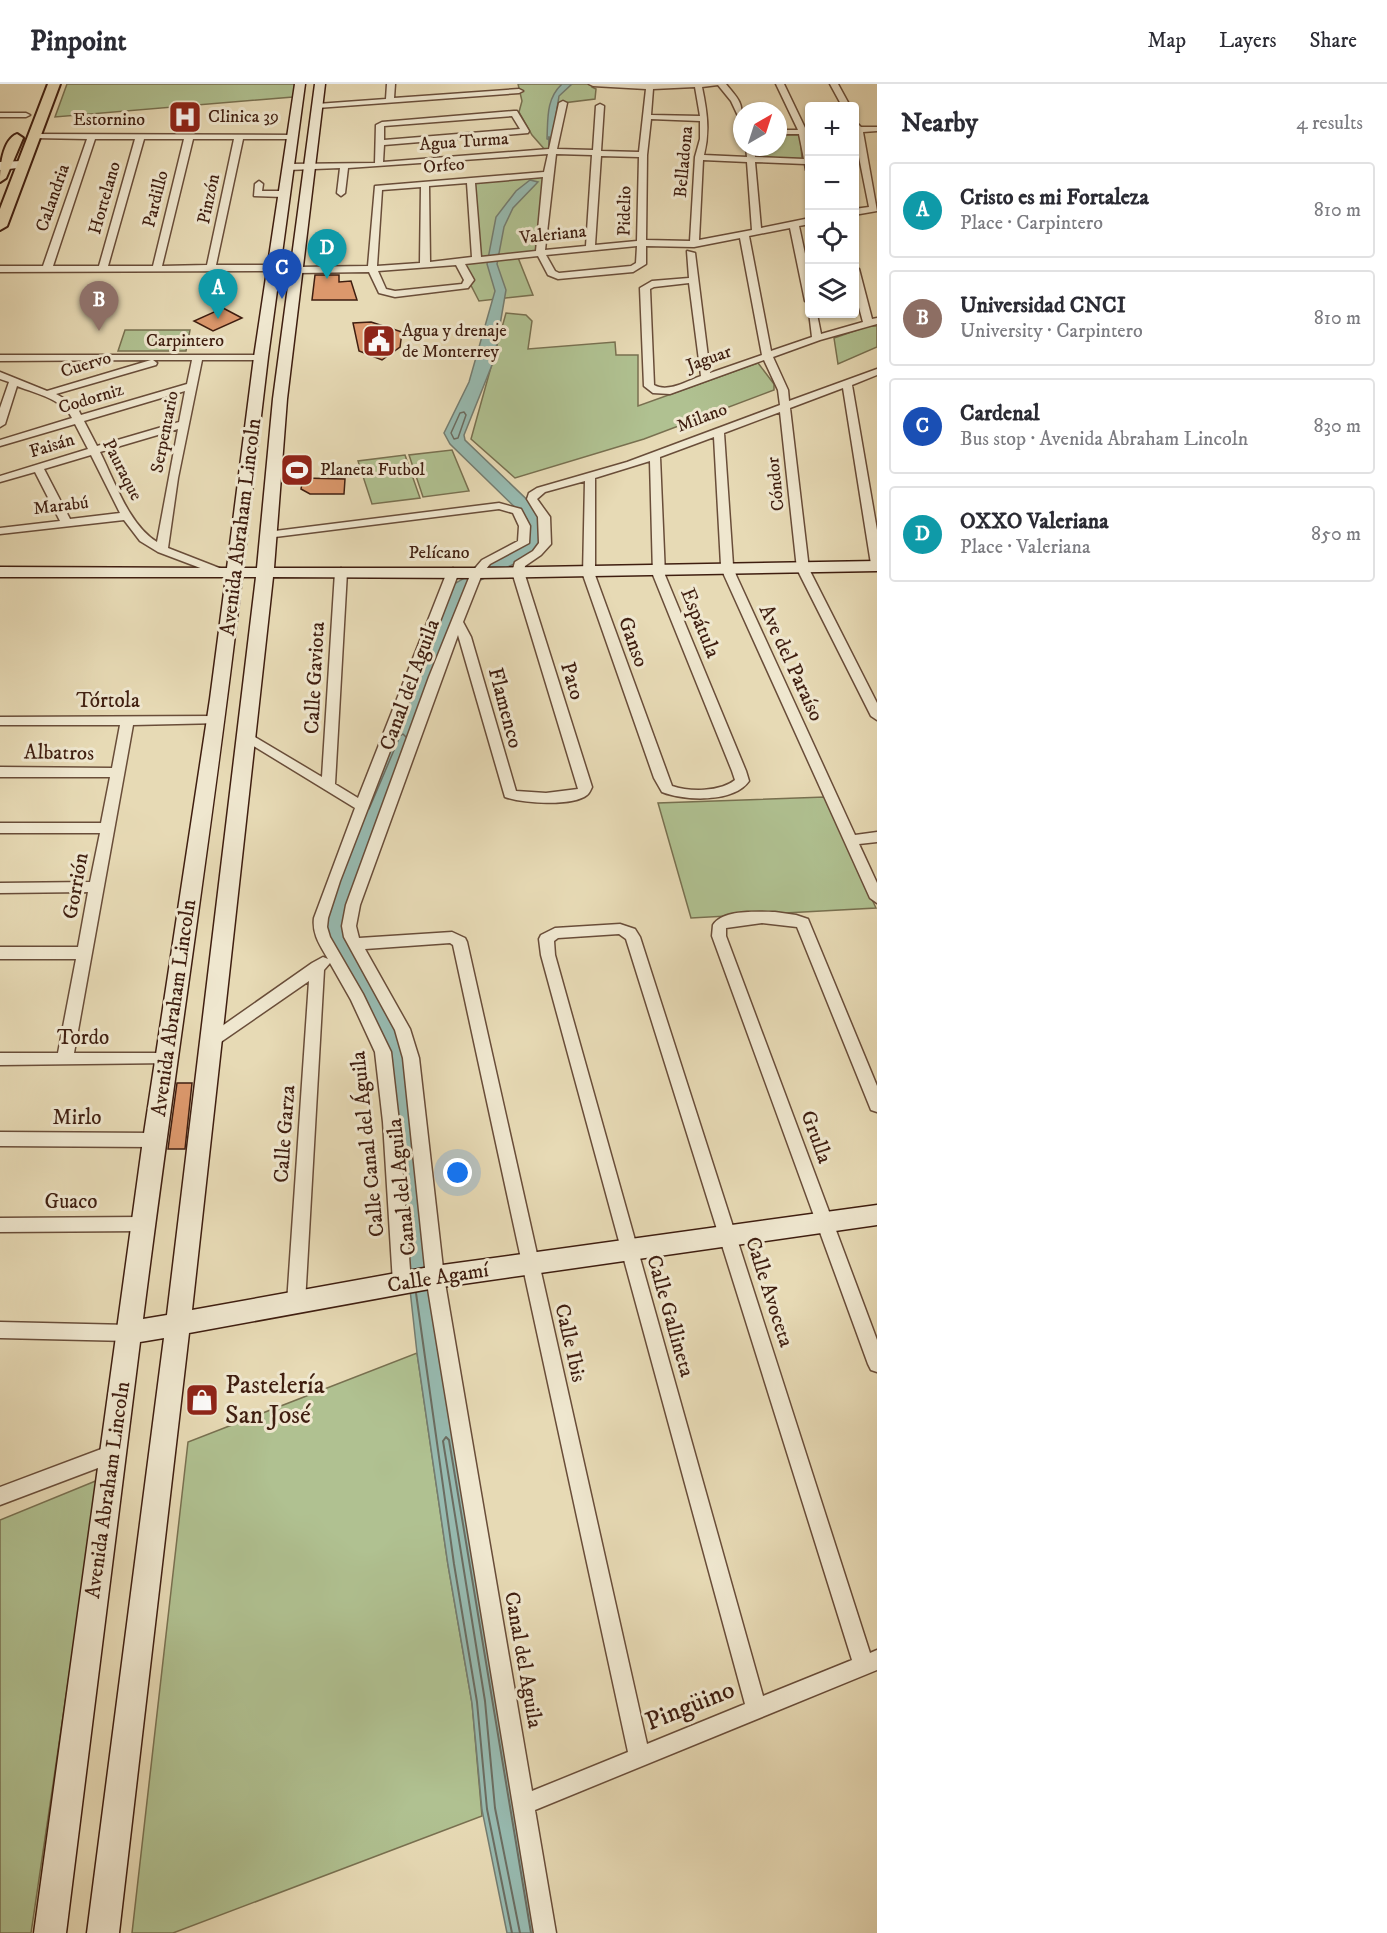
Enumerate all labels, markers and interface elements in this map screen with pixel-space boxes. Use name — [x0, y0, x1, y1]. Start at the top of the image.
text: Pinpoint — [30, 24, 126, 59]
text: Map — [1147, 28, 1186, 54]
text: Layers — [1219, 28, 1277, 54]
text: Share — [1310, 28, 1357, 54]
hospital icon: Clinica 39 — [167, 99, 203, 135]
north arrow — [733, 102, 787, 156]
map controls — [805, 102, 859, 318]
button: + — [805, 102, 859, 156]
place label: Clinica 39 — [208, 106, 279, 128]
text: Nearby — [901, 107, 978, 140]
street label: Estornino — [73, 109, 145, 131]
text: 4 results — [1296, 111, 1363, 136]
street label: Belladona — [670, 125, 698, 199]
street label: Agua Turma — [419, 128, 510, 156]
street label: Orfeo — [422, 153, 466, 179]
button: − — [805, 156, 859, 210]
street label: Hortelano — [84, 159, 126, 237]
street label: Calandria — [31, 161, 75, 235]
street label: Pardillo — [138, 168, 174, 230]
street label: Pinzón — [193, 171, 225, 226]
text: Cristo es mi Fortaleza — [960, 184, 1149, 211]
street label: Pidelio — [614, 185, 636, 236]
text: A — [916, 198, 929, 223]
text: 810 m — [1314, 198, 1361, 223]
button: locate — [805, 210, 859, 264]
text: Place · Carpintero — [960, 211, 1103, 236]
street label: Valeriana — [518, 221, 588, 250]
pin: D — [308, 230, 346, 279]
pin: C — [262, 250, 302, 299]
button: layers — [805, 264, 859, 318]
pin: A — [198, 270, 238, 319]
pin: B — [80, 282, 118, 331]
text: Universidad CNCI — [960, 292, 1126, 319]
text: B — [916, 306, 929, 331]
text: 810 m — [1314, 306, 1361, 331]
text: University · Carpintero — [960, 319, 1143, 344]
place label: Agua y drenaje de Monterrey — [402, 320, 507, 363]
public building icon: Agua y drenaje de Monterrey — [361, 323, 397, 359]
street label: Carpintero — [146, 330, 224, 352]
street label: Jaguar — [682, 341, 735, 378]
street label: Cuervo — [58, 347, 114, 383]
street label: Codorniz — [56, 379, 126, 419]
street label: Serpentario — [146, 389, 184, 475]
street label: Milano — [674, 398, 731, 438]
text: Cardenal — [960, 400, 1040, 427]
text: C — [916, 414, 929, 439]
text: 830 m — [1313, 414, 1361, 439]
street label: Avenida Abraham Lincoln — [215, 417, 267, 637]
text: Bus stop · Avenida Abraham Lincoln — [960, 427, 1248, 452]
street label: Faisán — [27, 429, 78, 463]
street label: Pauraque — [97, 436, 147, 504]
sports icon: Planeta Futbol — [279, 452, 315, 488]
street label: Cóndor — [762, 455, 790, 512]
place label: Planeta Futbol — [320, 459, 426, 481]
street label: Marabú — [32, 492, 90, 520]
text: OXXO Valeriana — [960, 508, 1109, 535]
text: D — [915, 522, 930, 547]
text: 850 m — [1311, 522, 1361, 547]
text: Place · Valeriana — [960, 535, 1090, 560]
street label: Pelícano — [408, 542, 470, 564]
street label: Espátula — [674, 584, 726, 662]
street label: Ave del Paraíso — [753, 600, 829, 726]
street label: Ganso — [612, 613, 654, 671]
street label: Canal del Aguila — [374, 616, 446, 754]
street label: Calle Gaviota — [299, 621, 331, 735]
street label: Pato — [554, 659, 590, 703]
street label: Flamenco — [482, 665, 528, 751]
street label: Tórtola — [76, 688, 140, 714]
street label: Albatros — [24, 739, 94, 767]
street label: Gorrión — [57, 851, 95, 921]
street label: Avenida Abraham Lincoln — [146, 898, 202, 1118]
street label: Tordo — [57, 1025, 109, 1051]
street label: Calle Canal del Águila — [343, 1050, 391, 1238]
street label: Calle Garza — [269, 1084, 301, 1184]
street label: Mirlo — [53, 1105, 101, 1131]
street label: Grulla — [795, 1107, 838, 1167]
street label: Canal del Aguila — [382, 1117, 422, 1257]
your location — [443, 1158, 472, 1187]
street label: Guaco — [44, 1189, 98, 1215]
street label: Calle Avoceta — [739, 1234, 799, 1350]
street label: Calle Gallineta — [640, 1252, 700, 1380]
street label: Calle Agamí — [385, 1257, 492, 1299]
street label: Calle Ibis — [548, 1301, 592, 1385]
place label: Pastelería San José — [225, 1369, 325, 1432]
street label: Avenida Abraham Lincoln — [80, 1380, 136, 1600]
shop icon: Pastelería San José — [184, 1382, 220, 1418]
street label: Canal del Aguila — [498, 1590, 548, 1730]
street label: Pingüino — [641, 1673, 739, 1739]

